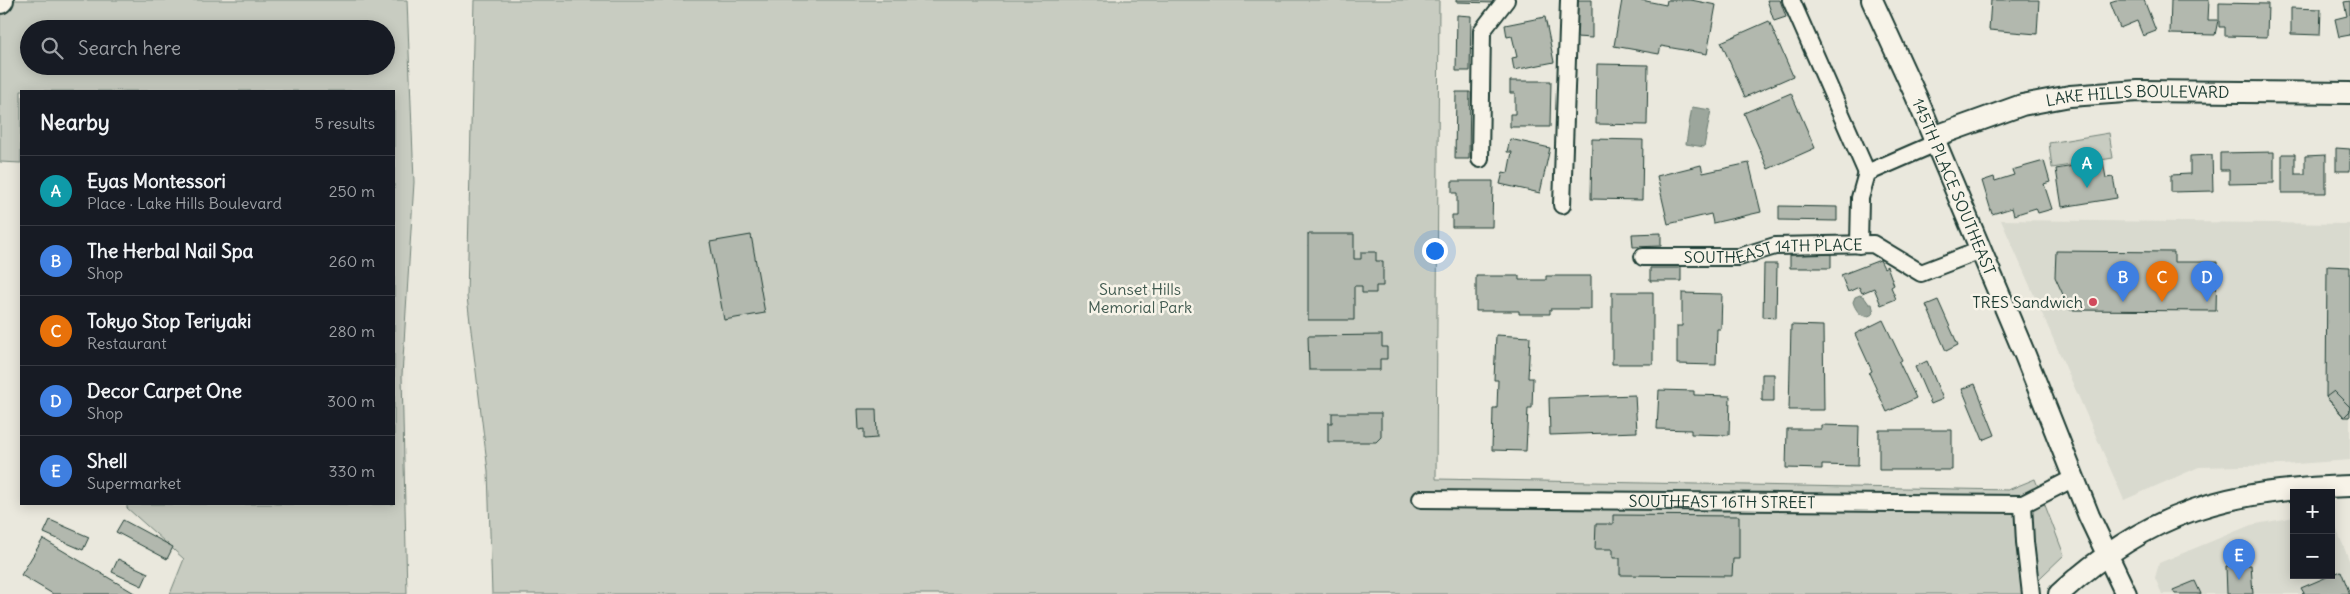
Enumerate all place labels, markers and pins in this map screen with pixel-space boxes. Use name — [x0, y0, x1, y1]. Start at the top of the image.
pin: A — [2071, 147, 2103, 188]
pin: B — [2107, 261, 2139, 302]
pin: C — [2146, 261, 2178, 302]
pin: D — [2191, 261, 2223, 302]
place label: TRES Sandwich — [1972, 292, 2083, 312]
marker: TRES Sandwich — [2087, 296, 2099, 308]
pin: E — [2223, 539, 2255, 580]

